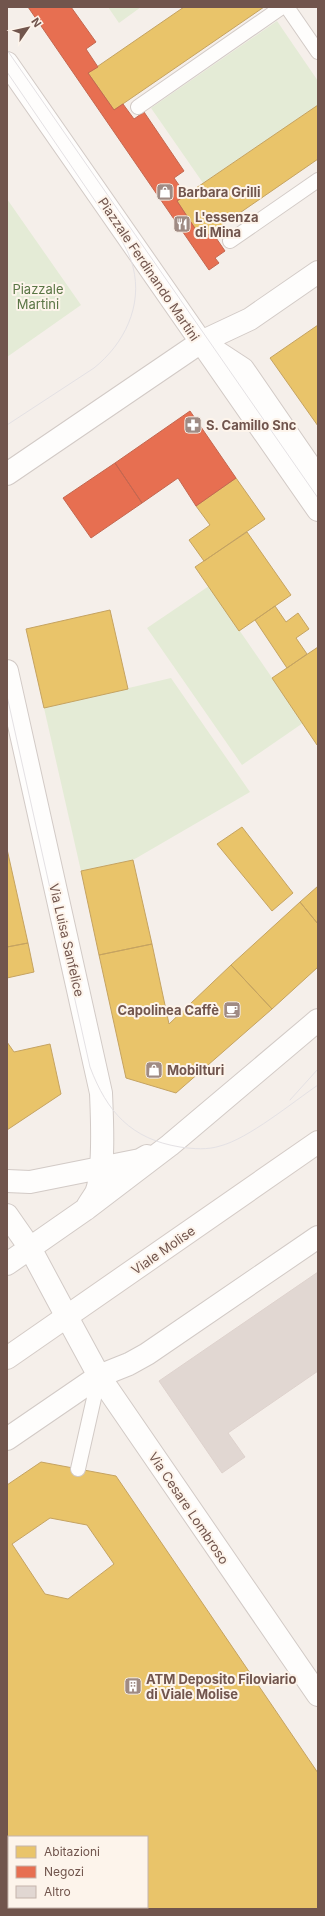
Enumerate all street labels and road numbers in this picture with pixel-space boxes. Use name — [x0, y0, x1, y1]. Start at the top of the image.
street label: Piazzale Ferdinando Martini — [95, 194, 203, 344]
street label: Via Luisa Sanfelice — [46, 882, 88, 998]
street label: Viale Molise — [128, 1222, 198, 1278]
street label: Via Cesare Lombroso — [146, 1449, 233, 1567]

